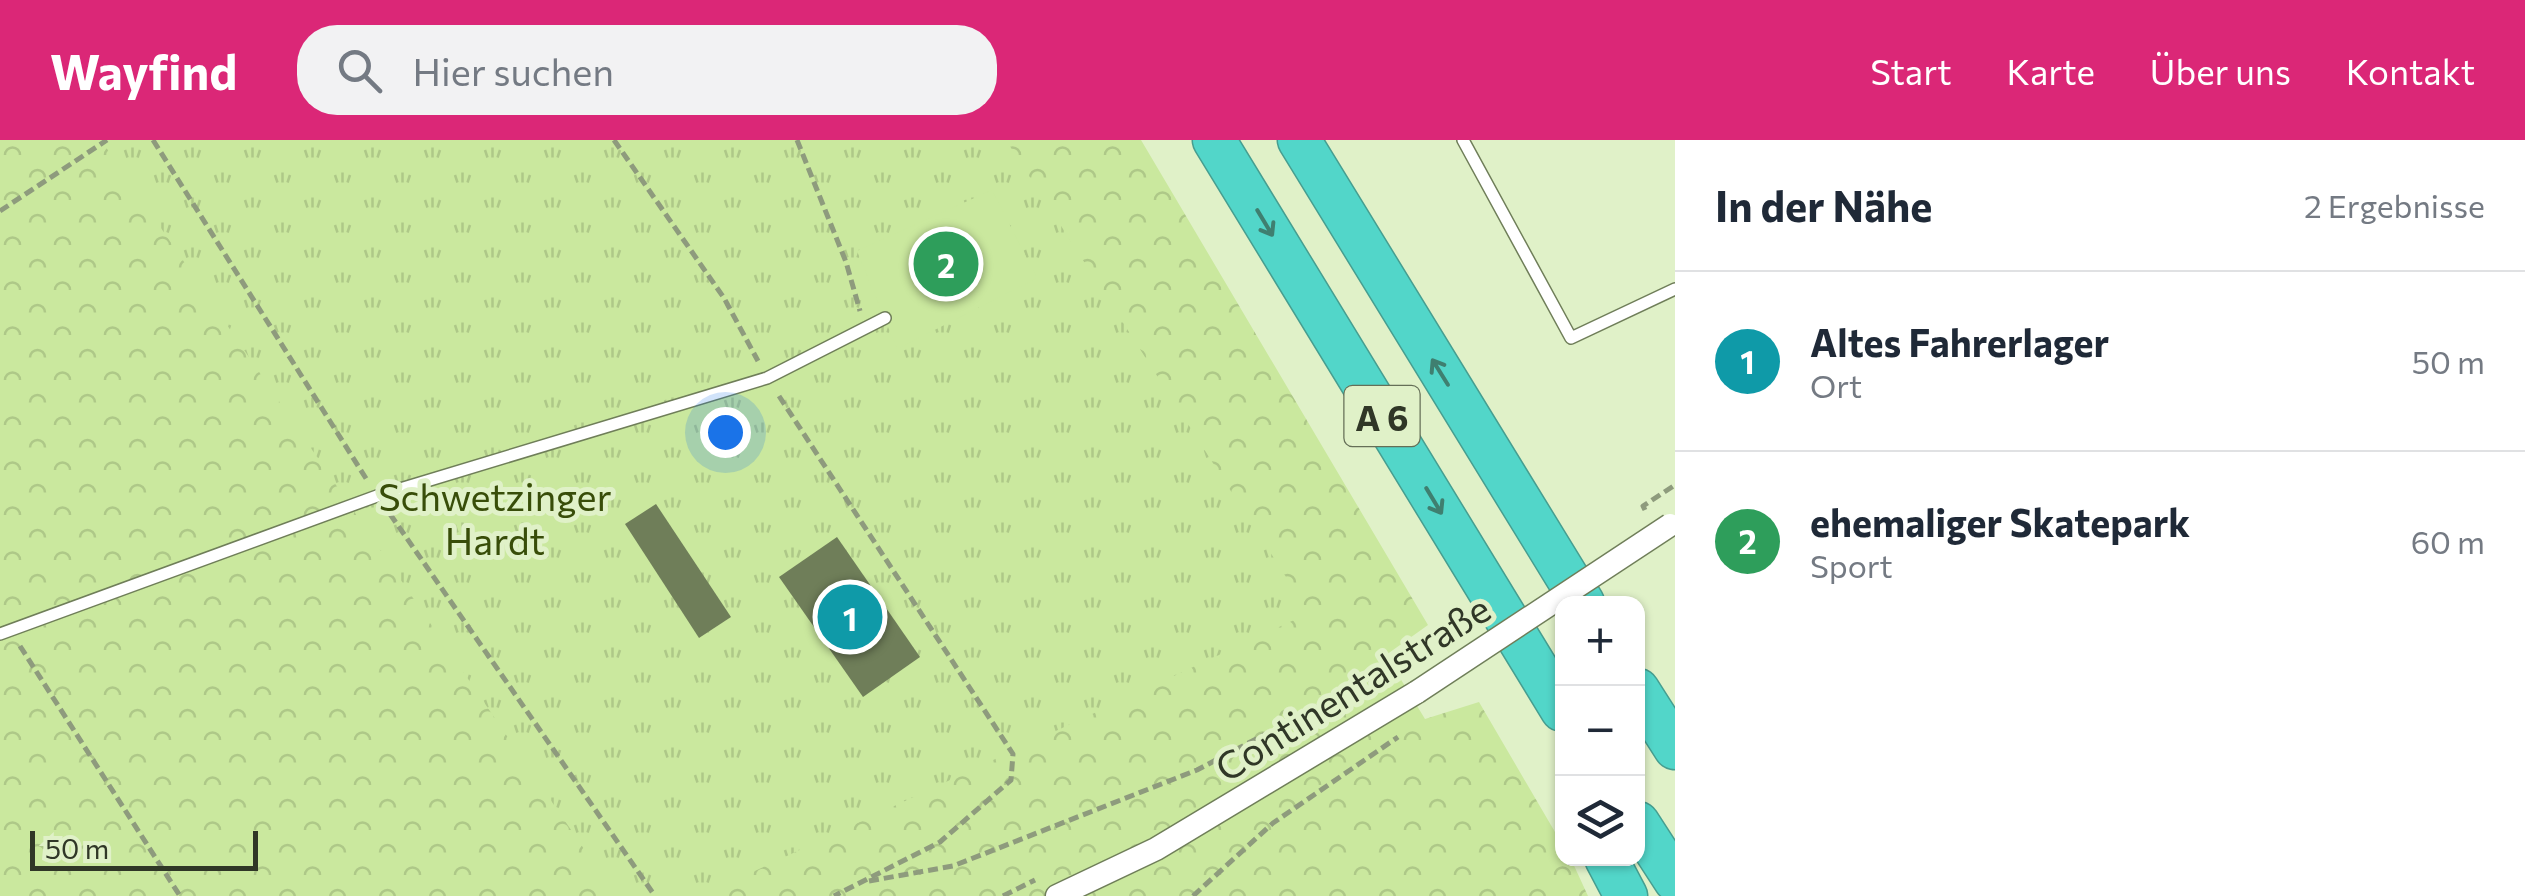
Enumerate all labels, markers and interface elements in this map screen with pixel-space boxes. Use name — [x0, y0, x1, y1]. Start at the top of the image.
search box — [297, 25, 997, 115]
text: Wayfind — [50, 41, 237, 100]
icon: search — [332, 43, 387, 98]
text: Hier suchen — [412, 47, 614, 94]
text: Start — [1870, 49, 1952, 92]
text: Karte — [2007, 49, 2095, 92]
text: Über uns — [2150, 49, 2291, 92]
text: Kontakt — [2346, 49, 2475, 92]
text: In der Nähe — [1715, 179, 1932, 231]
text: 2 Ergebnisse — [2304, 185, 2485, 225]
one-way arrow — [1254, 208, 1275, 237]
pin: 2 — [914, 226, 978, 302]
text: Altes Fahrerlager — [1810, 318, 2109, 365]
text: 1 — [1740, 341, 1755, 381]
text: 50 m — [2412, 341, 2485, 381]
one-way arrow — [1430, 358, 1450, 387]
text: Ort — [1810, 365, 1862, 405]
road number: A 6 — [1344, 386, 1420, 446]
your location — [700, 407, 751, 458]
park label: Schwetzinger Hardt — [378, 472, 612, 563]
one-way arrow — [1424, 486, 1444, 515]
text: ehemaliger Skatepark — [1810, 498, 2190, 545]
text: 2 — [1738, 521, 1757, 561]
text: 60 m — [2411, 521, 2485, 561]
text: Sport — [1810, 545, 1893, 585]
pin: 1 — [818, 580, 882, 654]
street label: Continentalstraße — [1206, 584, 1498, 790]
map controls — [1555, 596, 1645, 866]
button: + — [1555, 596, 1645, 686]
button: − — [1555, 686, 1645, 776]
button: layers — [1555, 776, 1645, 866]
scale bar — [30, 826, 258, 870]
text: 50 m — [45, 831, 109, 865]

